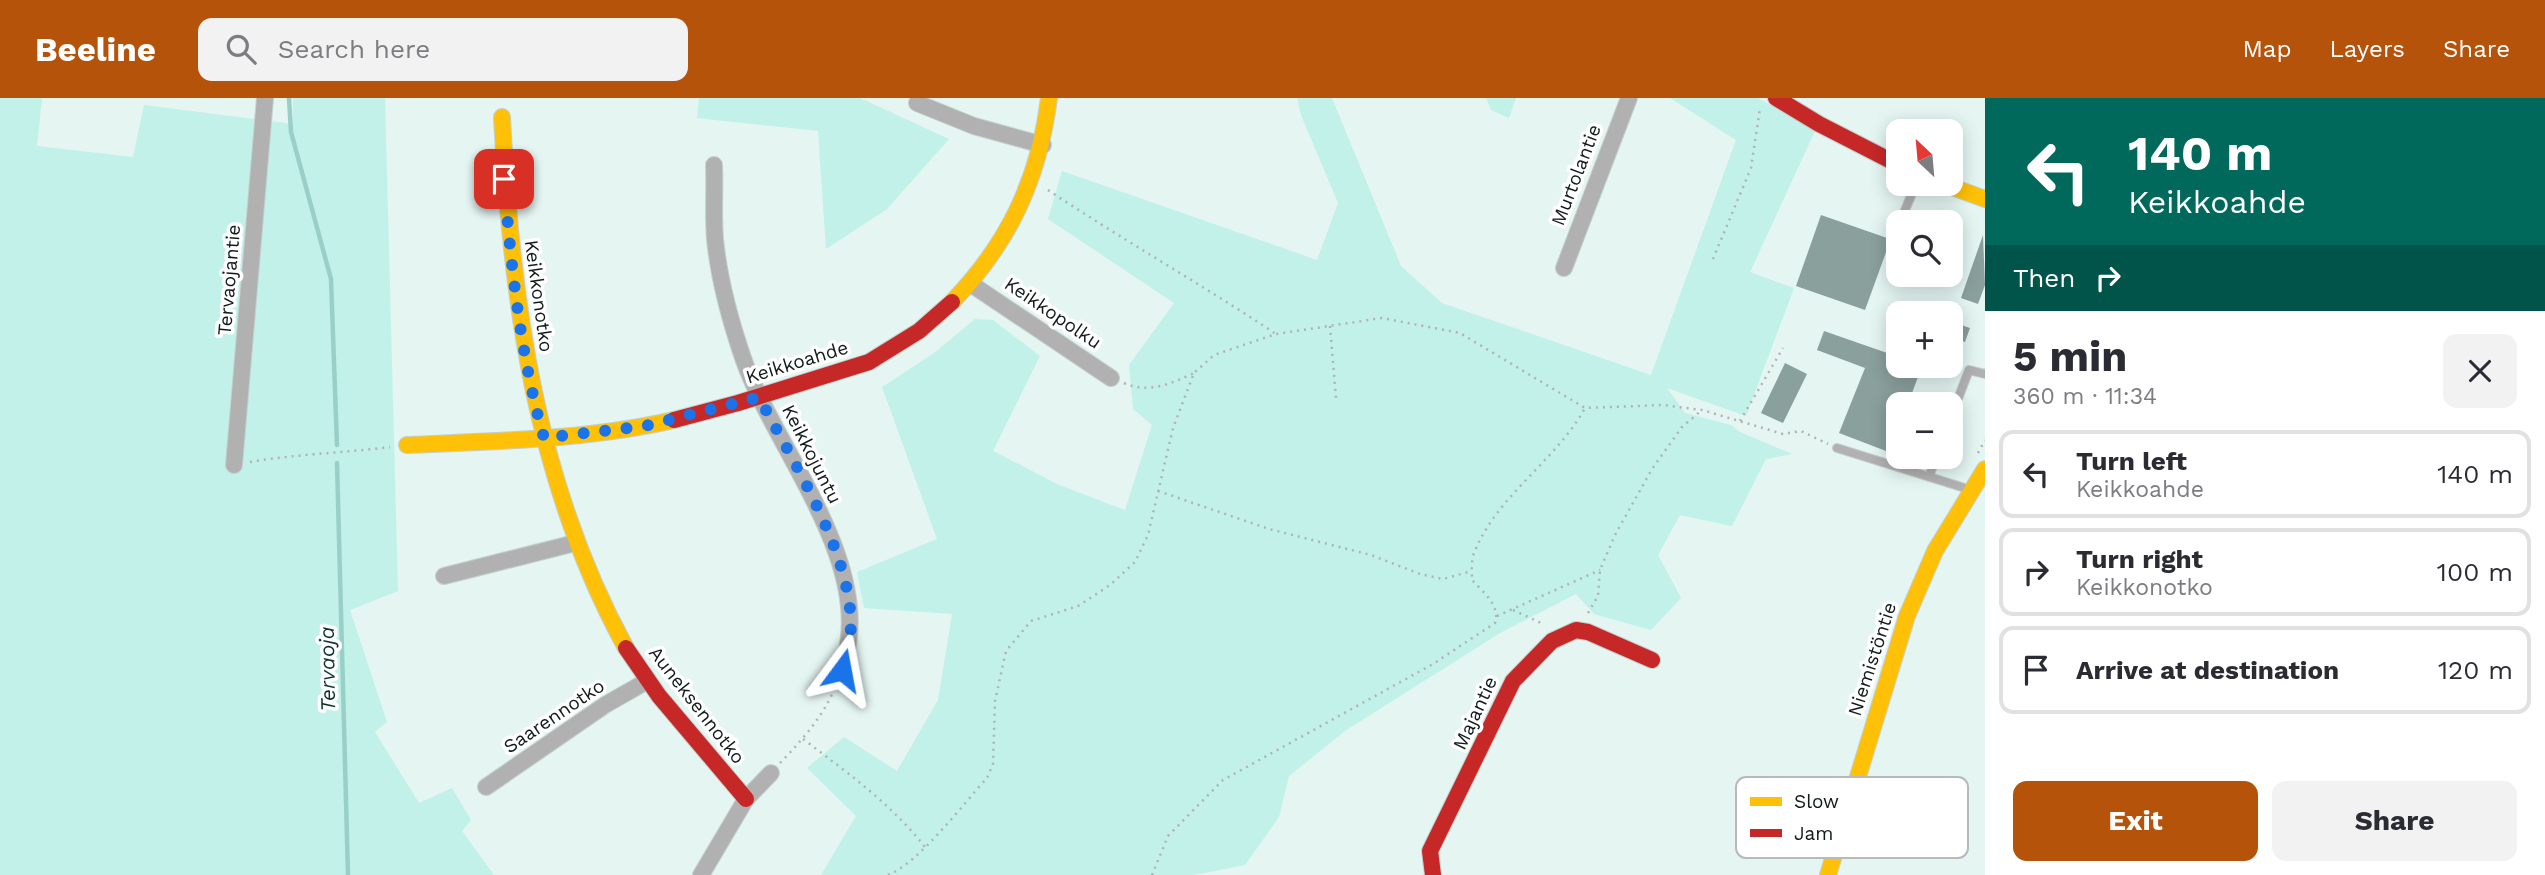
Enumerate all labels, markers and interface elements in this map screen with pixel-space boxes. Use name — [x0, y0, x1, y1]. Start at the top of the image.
search box — [198, 18, 688, 81]
text: Beeline — [35, 30, 156, 69]
icon: search — [222, 30, 260, 68]
text: Search here — [278, 34, 430, 64]
text: Map — [2243, 35, 2291, 63]
text: Layers — [2329, 35, 2405, 63]
text: Share — [2443, 35, 2510, 63]
north arrow — [1886, 119, 1964, 196]
map controls — [1886, 119, 1963, 469]
street label: Murtolantie — [1546, 121, 1606, 229]
text: 140 m — [2128, 124, 2272, 182]
icon: left — [2013, 126, 2104, 217]
pin — [474, 149, 534, 209]
icon: arrive — [485, 160, 523, 198]
text: Keikkoahde — [2128, 183, 2306, 221]
button: search — [1886, 210, 1963, 287]
street label: Tervaojantie — [213, 224, 245, 336]
street label: Keikkonotko — [520, 238, 558, 354]
icon: right — [2089, 259, 2127, 297]
text: Then — [2013, 263, 2075, 293]
street label: Keikkopolku — [1000, 272, 1106, 354]
button: + — [1886, 301, 1963, 378]
text: 5 min — [2013, 332, 2127, 381]
button: close — [2443, 334, 2517, 408]
street label: Keikkoahde — [743, 336, 851, 388]
text: 360 m · 11:34 — [2013, 383, 2157, 410]
button: − — [1886, 392, 1963, 469]
street label: Keikkojuntu — [777, 400, 847, 508]
text: Turn left — [2076, 446, 2187, 476]
icon: left — [2017, 455, 2055, 493]
text: 140 m — [2437, 459, 2513, 489]
text: Keikkoahde — [2076, 476, 2204, 503]
text: Turn right — [2076, 544, 2203, 574]
icon: right — [2017, 553, 2055, 591]
text: 100 m — [2437, 557, 2513, 587]
text: Keikkonotko — [2076, 574, 2213, 601]
street label: Niemistöntie — [1843, 599, 1901, 719]
water label: Tervaoja — [314, 626, 340, 712]
position arrow — [805, 633, 879, 707]
street label: Auneksennotko — [644, 642, 750, 768]
icon: arrive — [2017, 651, 2055, 689]
text: Arrive at destination — [2076, 655, 2339, 685]
text: 120 m — [2438, 655, 2513, 685]
street label: Majantie — [1448, 673, 1502, 753]
street label: Saarennotko — [499, 674, 609, 758]
legend — [1736, 777, 1968, 858]
button: Exit — [2013, 781, 2258, 861]
button: Share — [2272, 781, 2517, 861]
text: Slow — [1794, 790, 1839, 813]
text: Jam — [1794, 822, 1833, 845]

